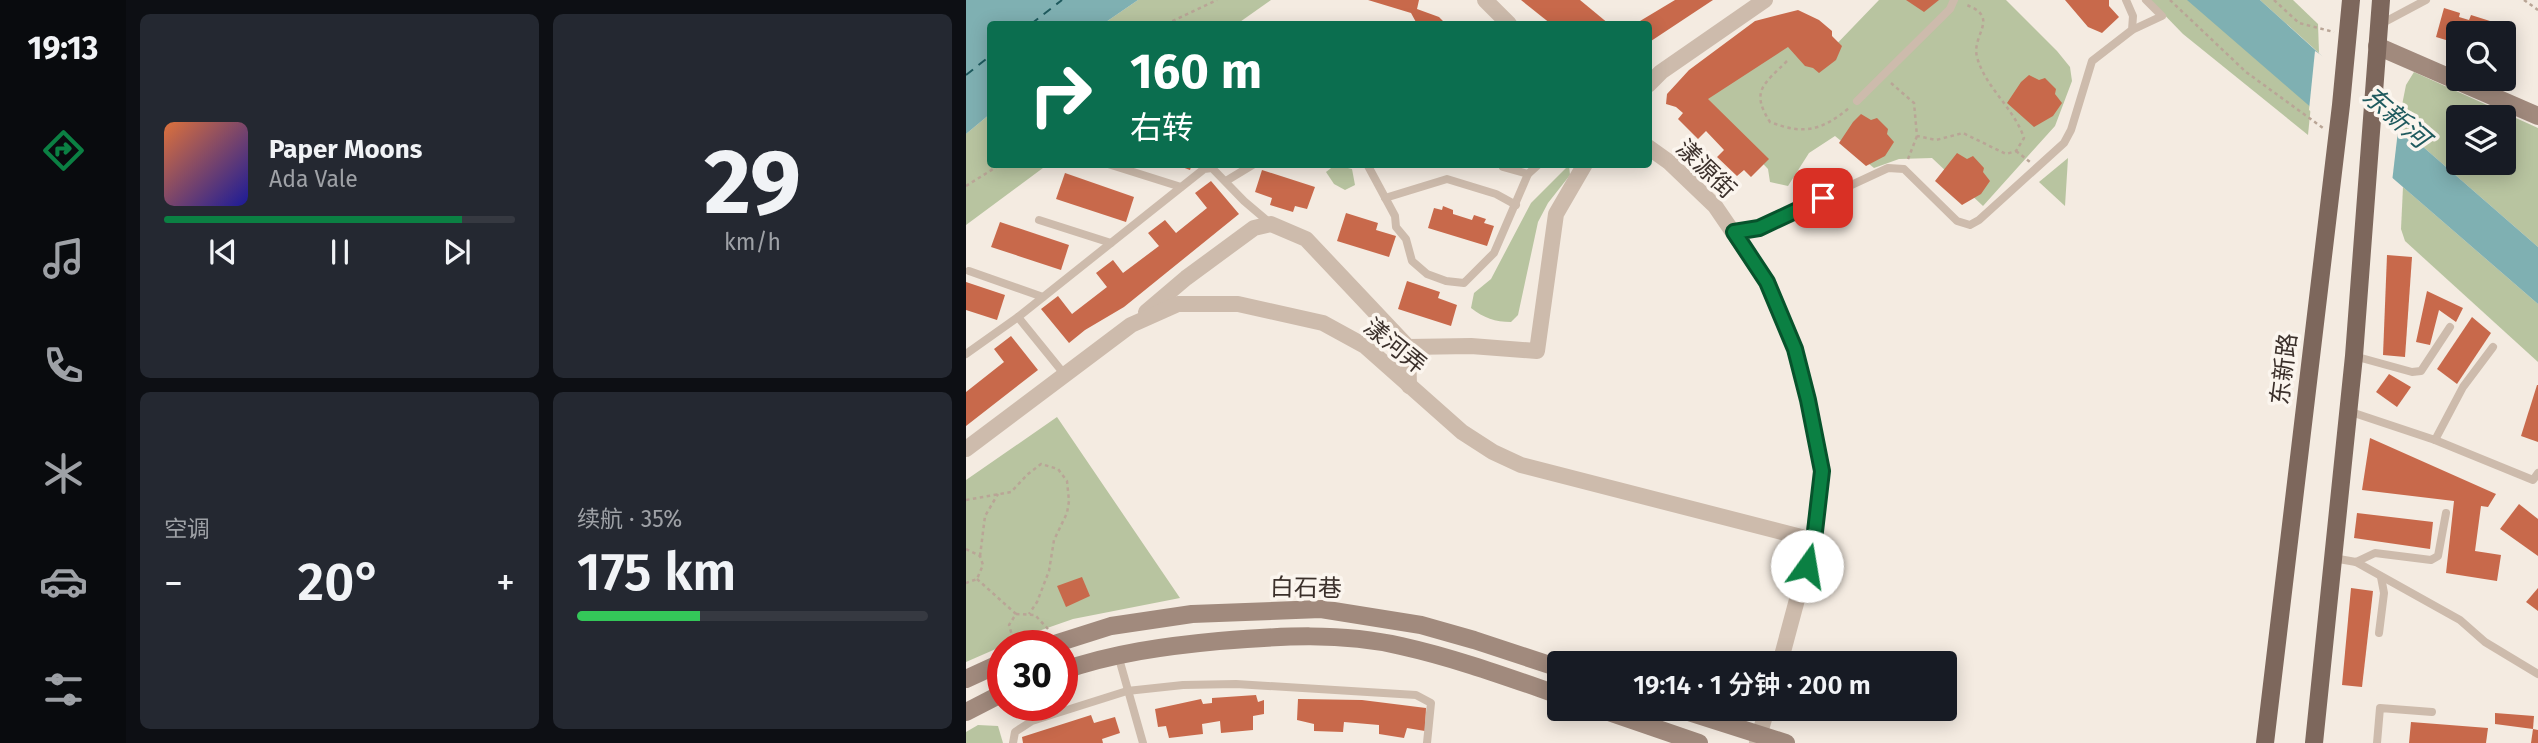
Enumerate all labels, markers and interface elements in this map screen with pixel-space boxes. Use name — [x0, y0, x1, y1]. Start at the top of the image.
map controls — [2446, 21, 2516, 175]
button: search — [2446, 21, 2516, 91]
text: 19:13 — [28, 29, 98, 67]
text: 160 m — [1130, 42, 1262, 101]
icon: right — [1015, 49, 1106, 140]
water label: 东新河 — [2356, 80, 2439, 158]
button: layers — [2446, 105, 2516, 175]
text: 右转 — [1130, 109, 1194, 147]
icon: directions — [39, 126, 88, 175]
text: 29 — [704, 128, 801, 237]
text: Paper Moons — [269, 134, 422, 165]
street label: 漾源街 — [1670, 134, 1742, 204]
text: Ada Vale — [269, 165, 358, 193]
pin — [1793, 168, 1853, 228]
icon: arrive — [1804, 179, 1842, 217]
text: km/h — [724, 228, 781, 256]
icon: previous — [204, 233, 242, 271]
icon: pause — [321, 233, 359, 271]
icon: next — [438, 233, 476, 271]
icon: music — [39, 234, 88, 283]
street label: 漾河弄 — [1358, 312, 1432, 380]
street label: 东新路 — [2266, 332, 2302, 406]
icon: phone — [39, 341, 88, 390]
icon: climate — [39, 449, 88, 498]
text: 续航 · 35% — [577, 505, 682, 533]
text: 空调 — [164, 515, 210, 543]
position arrow — [1770, 529, 1844, 603]
text: 175 km — [577, 541, 736, 604]
text: 20° — [298, 551, 381, 614]
icon: car — [39, 557, 88, 606]
text: − — [164, 560, 183, 606]
text: + — [496, 560, 515, 606]
street label: 白石巷 — [1270, 573, 1342, 603]
speed limit sign: 30 — [987, 630, 1078, 721]
icon: filters — [39, 665, 88, 714]
text: 19:14 · 1 分钟 · 200 m — [1633, 670, 1871, 701]

